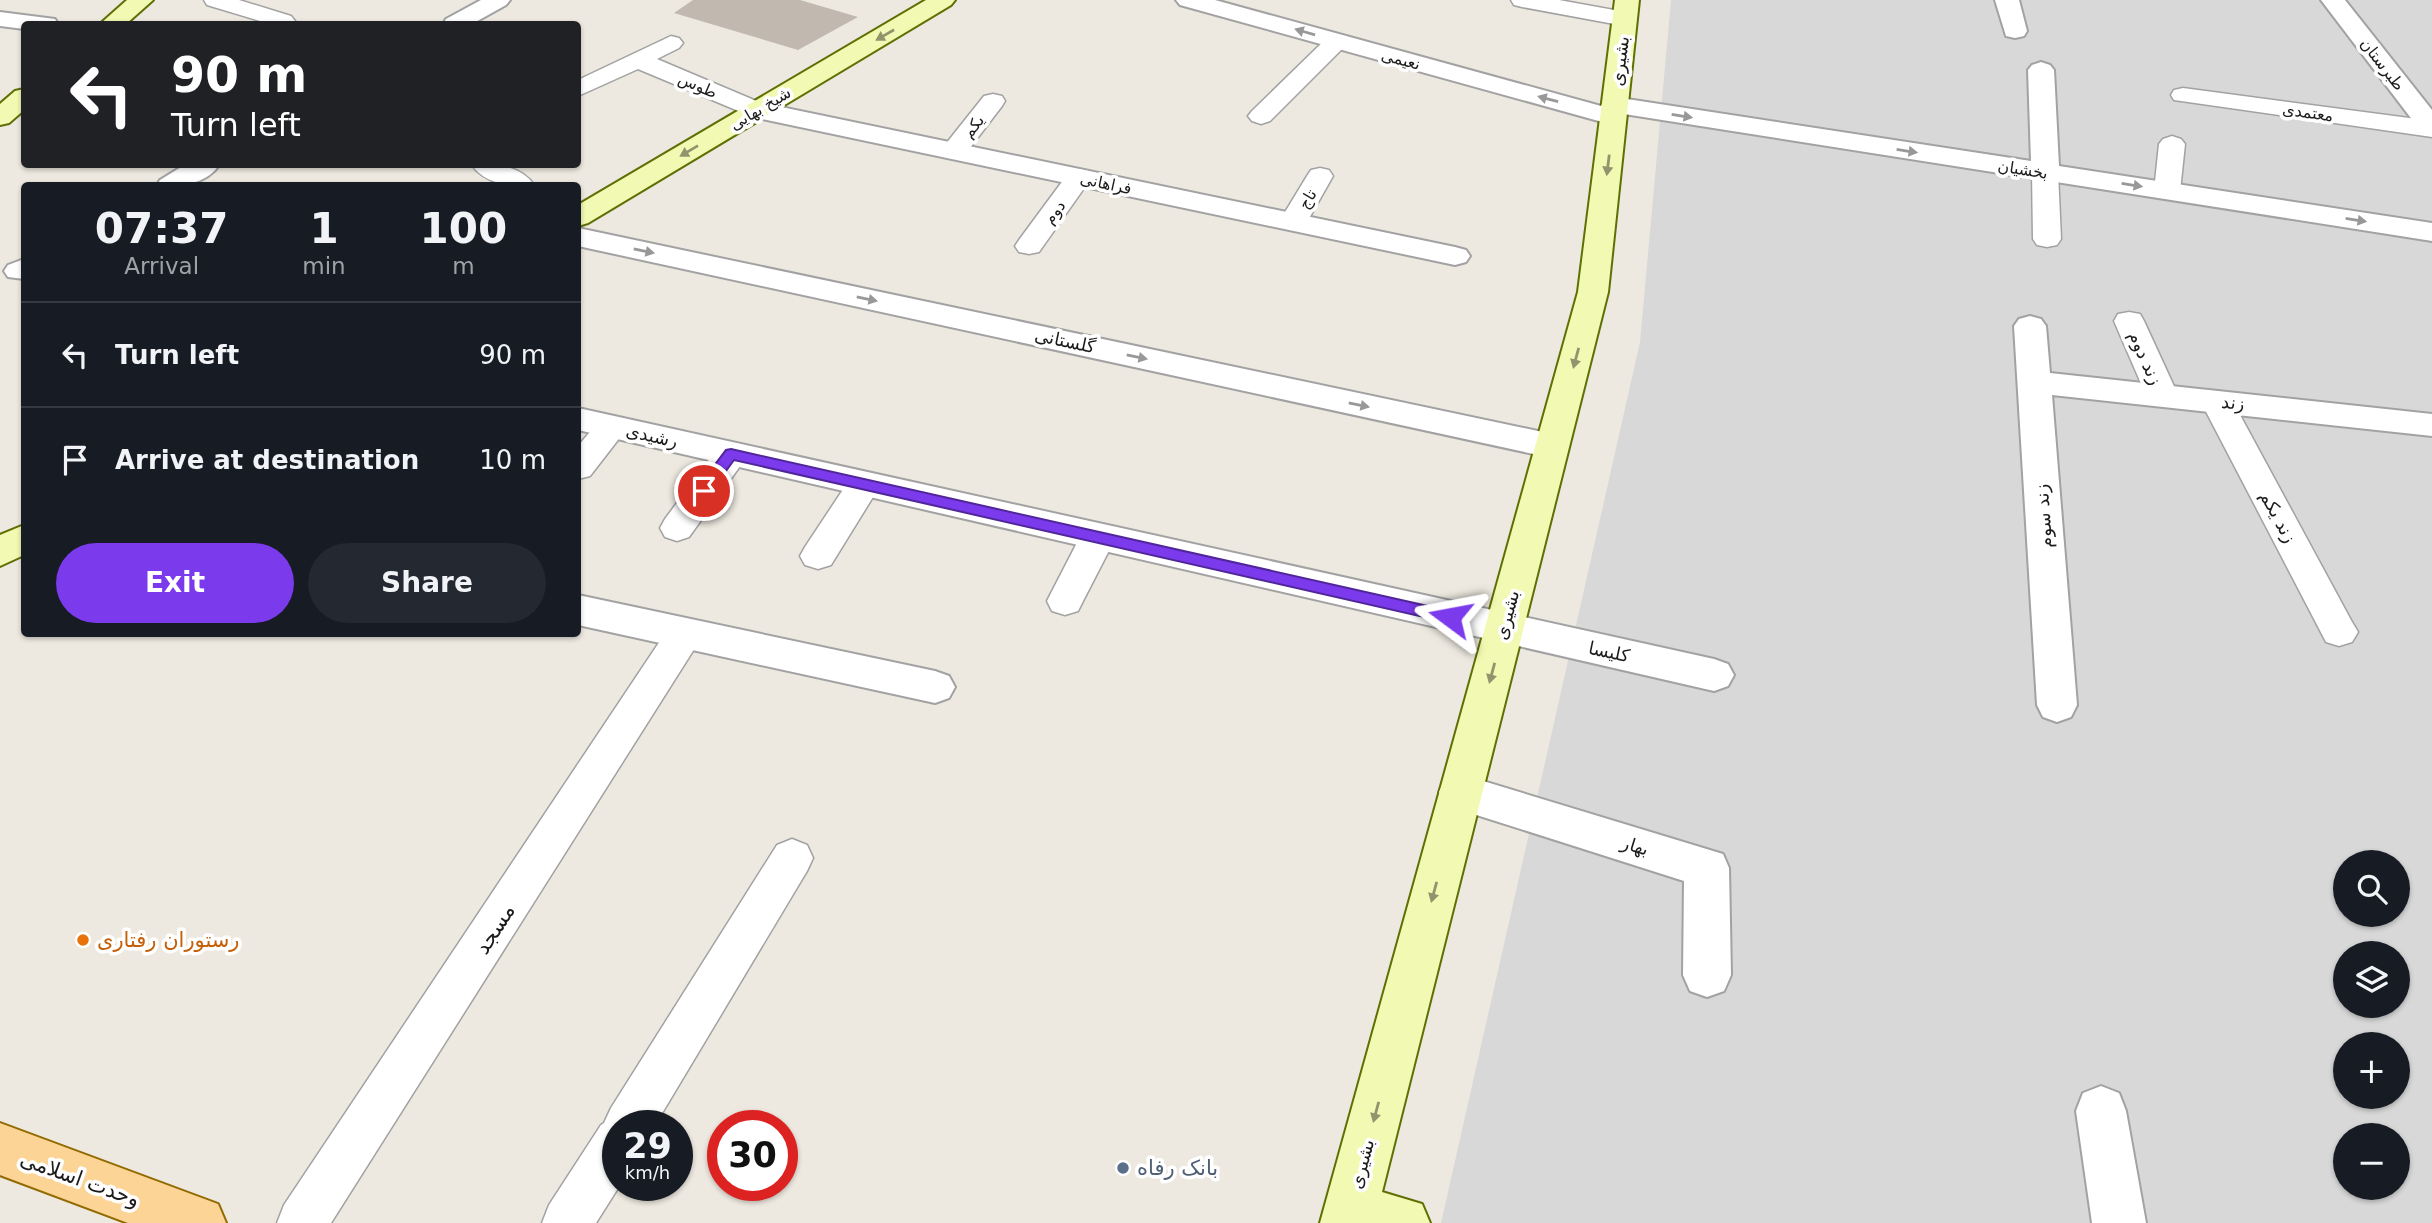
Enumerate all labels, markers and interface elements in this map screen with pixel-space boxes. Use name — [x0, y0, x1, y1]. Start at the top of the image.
one-way arrow — [1294, 27, 1315, 37]
one-way arrow — [875, 28, 894, 41]
street label: طبرستان — [2355, 34, 2409, 95]
street label: بشیری — [1606, 35, 1634, 87]
street label: نعیمی — [1379, 45, 1422, 74]
text: 90 m — [171, 47, 307, 104]
icon: left — [56, 49, 147, 140]
street label: طوس — [675, 69, 720, 103]
street label: شیخ بهایی — [726, 83, 795, 135]
one-way arrow — [1536, 93, 1558, 104]
street label: معتمدی — [2281, 100, 2335, 125]
text: Turn left — [171, 106, 301, 144]
street label: یکم — [959, 111, 988, 142]
one-way arrow — [1671, 111, 1693, 122]
one-way arrow — [679, 144, 698, 157]
one-way arrow — [1896, 146, 1918, 157]
one-way arrow — [1602, 154, 1613, 176]
street label: بخشیان — [1996, 156, 2049, 183]
street label: فراهانی — [1078, 169, 1133, 199]
one-way arrow — [2121, 180, 2143, 191]
street label: تاج — [1294, 186, 1321, 213]
street label: دوم — [1039, 197, 1070, 228]
text: 07:37 — [95, 204, 229, 253]
text: 1 — [309, 204, 339, 253]
text: 100 — [420, 204, 507, 253]
one-way arrow — [2345, 215, 2367, 226]
one-way arrow — [633, 246, 655, 257]
text: Arrival — [124, 253, 199, 279]
text: min — [302, 253, 346, 279]
text: m — [452, 253, 475, 279]
one-way arrow — [856, 293, 878, 304]
street label: گلستانی — [1033, 324, 1098, 357]
street label: زند دوم — [2123, 328, 2167, 388]
icon: left — [56, 336, 94, 374]
text: Turn left — [115, 340, 239, 370]
text: 90 m — [479, 340, 546, 370]
one-way arrow — [1570, 348, 1580, 369]
one-way arrow — [1126, 351, 1148, 362]
street label: زند — [2220, 391, 2246, 414]
one-way arrow — [1348, 399, 1370, 410]
street label: رشیدی — [624, 419, 680, 452]
icon: arrive — [56, 441, 94, 479]
text: Arrive at destination — [115, 445, 419, 475]
text: 10 m — [479, 445, 546, 475]
pin — [674, 461, 734, 521]
icon: arrive — [685, 472, 723, 510]
street label: زند سوم — [2031, 483, 2057, 549]
street label: زند یکم — [2255, 487, 2301, 547]
button: Exit — [56, 543, 294, 623]
button: Share — [308, 543, 546, 623]
position arrow — [1413, 580, 1487, 654]
street label: بشیری — [1490, 588, 1524, 642]
street label: کلیسا — [1587, 637, 1632, 666]
one-way arrow — [1486, 662, 1497, 684]
street label: بهار — [1618, 831, 1651, 861]
map controls — [2333, 850, 2410, 1200]
button: search — [2333, 850, 2410, 927]
one-way arrow — [1428, 882, 1439, 904]
street label: مسجد — [470, 900, 520, 958]
place label: رستوران رفتاری — [97, 928, 240, 952]
marker: رستوران رفتاری — [75, 932, 91, 948]
button: layers — [2333, 941, 2410, 1018]
button: + — [2333, 1032, 2410, 1109]
one-way arrow — [1370, 1102, 1381, 1124]
speed limit sign: 30 — [707, 1110, 798, 1201]
button: − — [2333, 1123, 2410, 1200]
text: 29 — [623, 1126, 672, 1166]
street label: بشیری — [1345, 1137, 1379, 1191]
street label: وحدت اسلامی — [17, 1146, 143, 1212]
place label: بانک رفاه — [1137, 1156, 1218, 1180]
marker: بانک رفاه — [1115, 1160, 1131, 1176]
text: km/h — [625, 1162, 670, 1183]

